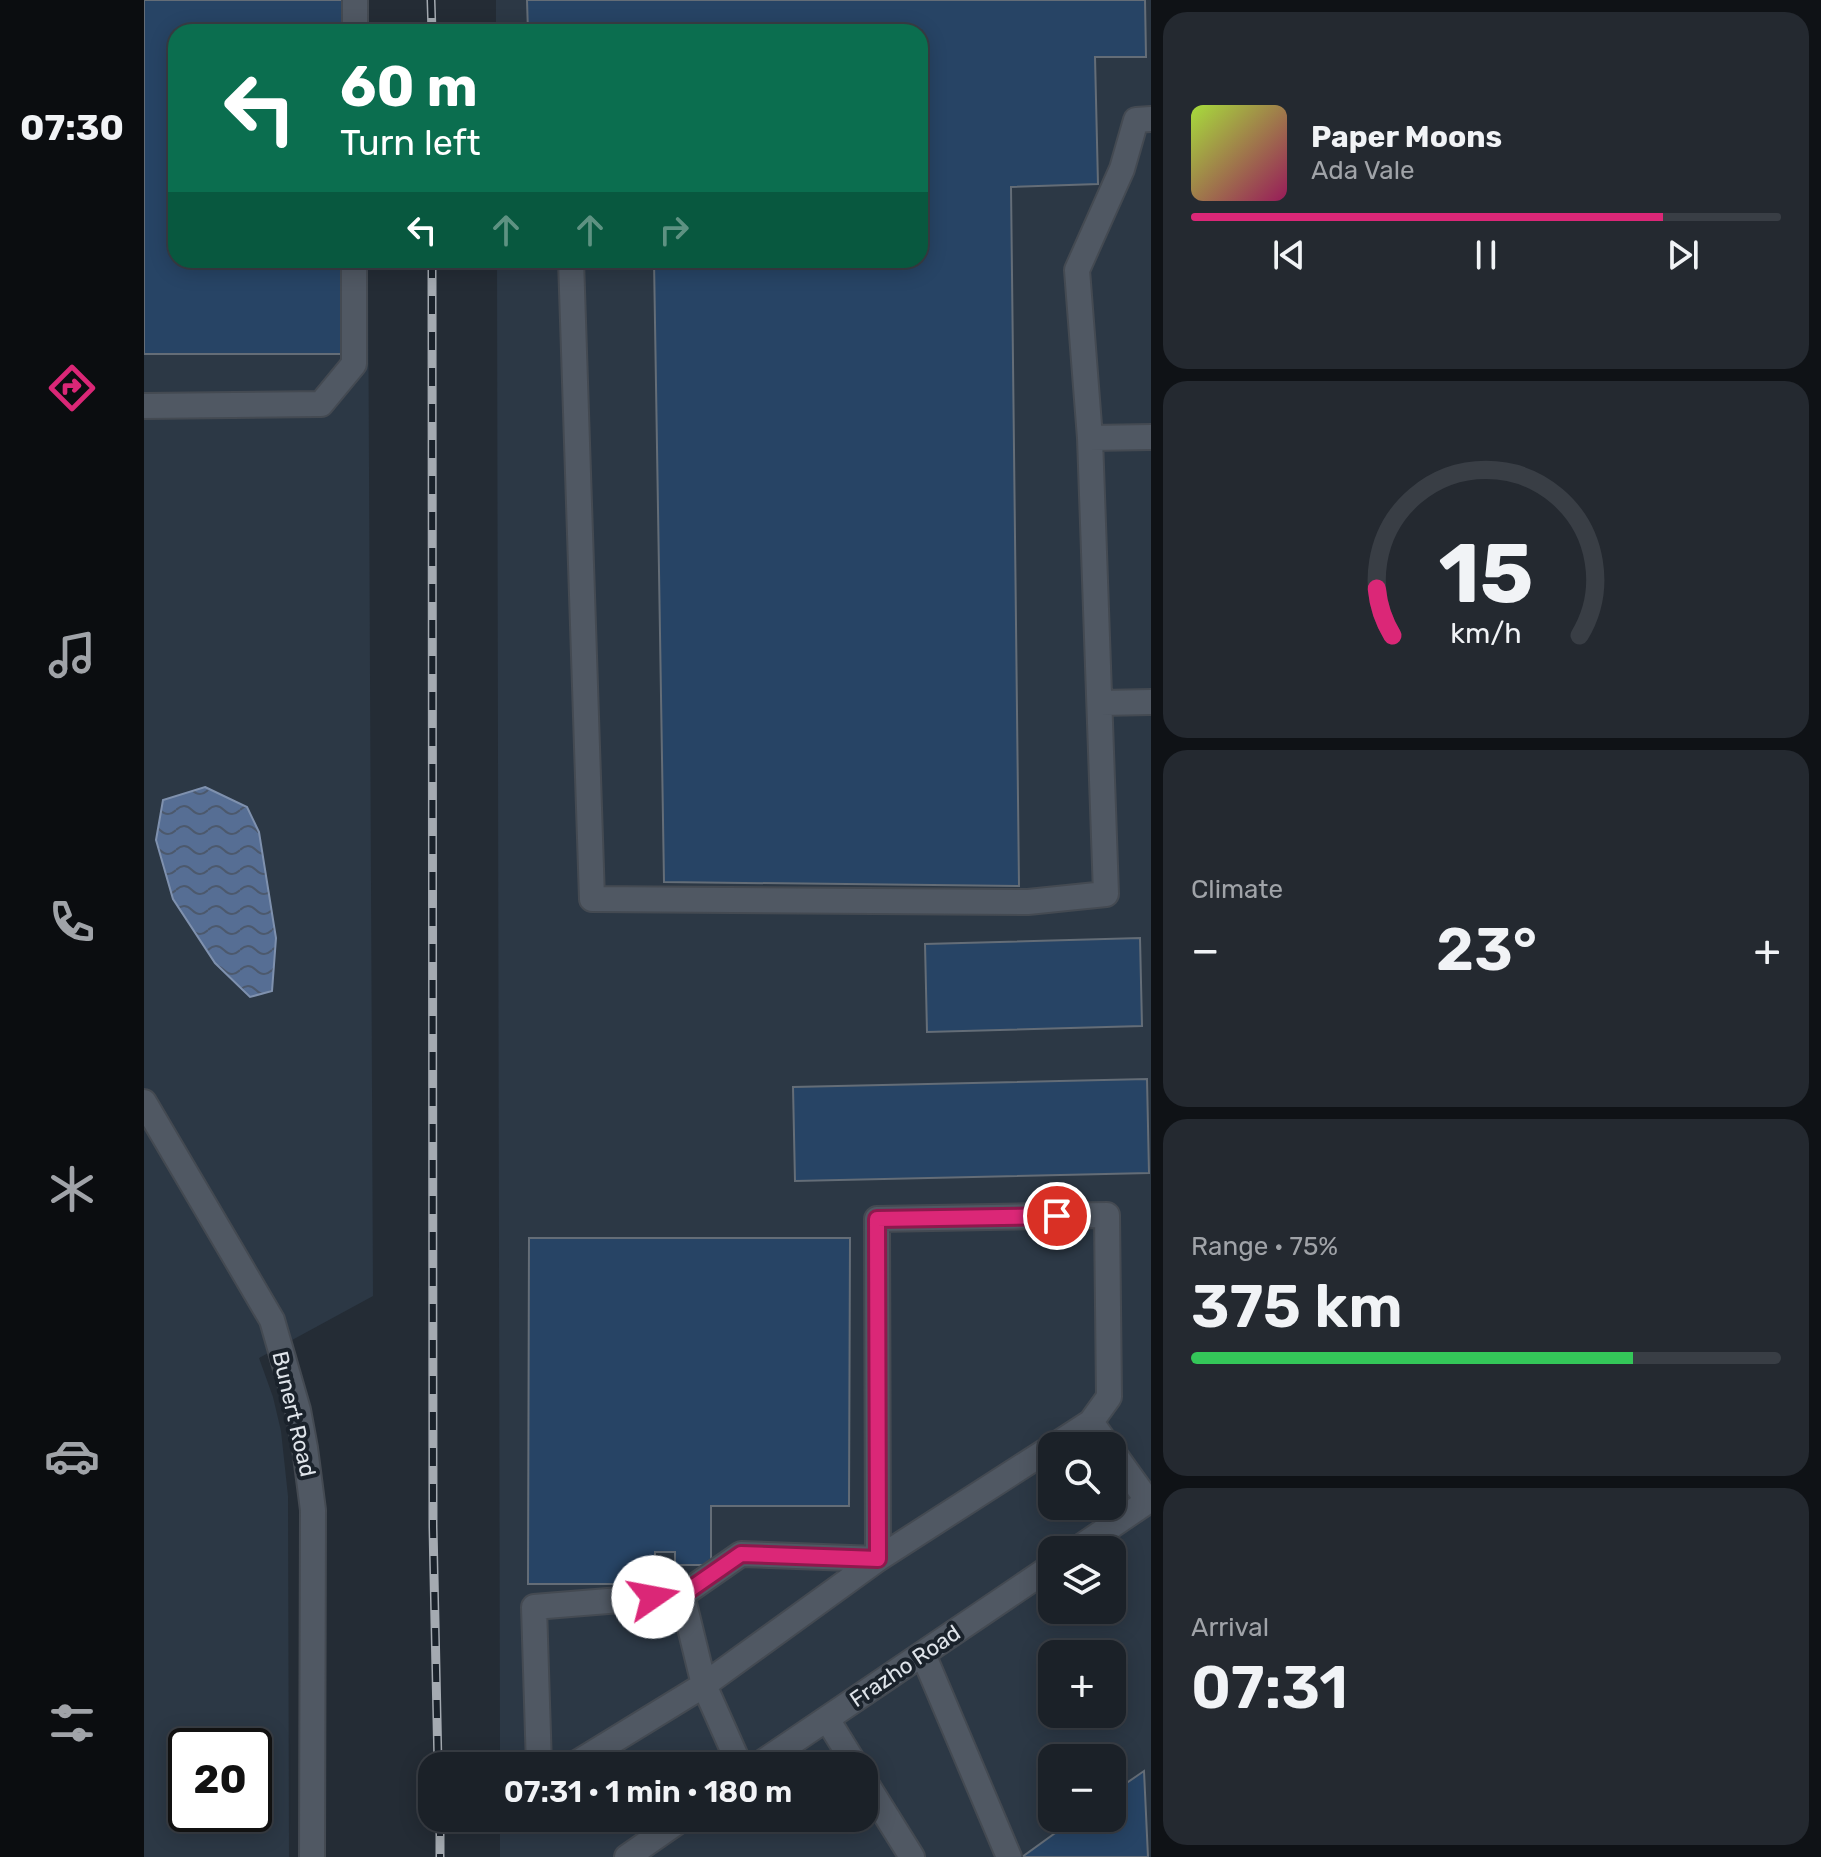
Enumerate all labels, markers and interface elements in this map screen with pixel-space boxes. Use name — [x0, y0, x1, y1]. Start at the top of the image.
text: 60 m — [340, 54, 478, 120]
icon: left — [208, 56, 312, 160]
text: 07:30 — [20, 106, 124, 149]
text: Paper Moons — [1311, 119, 1502, 155]
text: Turn left — [340, 121, 481, 164]
text: Ada Vale — [1311, 155, 1415, 186]
icon: left — [400, 208, 444, 252]
icon: ahead — [484, 208, 528, 252]
icon: ahead — [568, 208, 612, 252]
icon: right — [652, 208, 696, 252]
icon: previous — [1267, 233, 1311, 277]
icon: pause — [1464, 233, 1508, 277]
icon: next — [1661, 233, 1705, 277]
icon: directions — [44, 360, 100, 416]
text: 15 — [1438, 523, 1534, 622]
text: km/h — [1450, 616, 1522, 650]
icon: music — [44, 627, 100, 683]
text: Climate — [1191, 874, 1283, 905]
icon: phone — [44, 894, 100, 950]
text: 23° — [1436, 914, 1537, 985]
text: − — [1191, 924, 1220, 976]
text: + — [1754, 924, 1781, 976]
icon: climate — [44, 1161, 100, 1217]
pin — [1023, 1182, 1091, 1250]
icon: arrive — [1035, 1194, 1079, 1238]
text: Range · 75% — [1191, 1231, 1338, 1262]
text: 375 km — [1191, 1271, 1403, 1342]
street label: Bunert Road — [266, 1349, 322, 1479]
icon: car — [44, 1428, 100, 1484]
map controls — [1038, 1432, 1126, 1832]
button: search — [1038, 1432, 1126, 1520]
button: layers — [1038, 1536, 1126, 1624]
position arrow — [611, 1555, 695, 1639]
text: Arrival — [1191, 1612, 1269, 1643]
street label: Frazho Road — [845, 1619, 965, 1713]
button: + — [1038, 1640, 1126, 1728]
text: 07:31 — [1191, 1652, 1348, 1723]
icon: filters — [44, 1695, 100, 1751]
speed limit sign: 20 — [168, 1728, 272, 1832]
button: − — [1038, 1744, 1126, 1832]
text: 07:31 · 1 min · 180 m — [504, 1774, 792, 1810]

